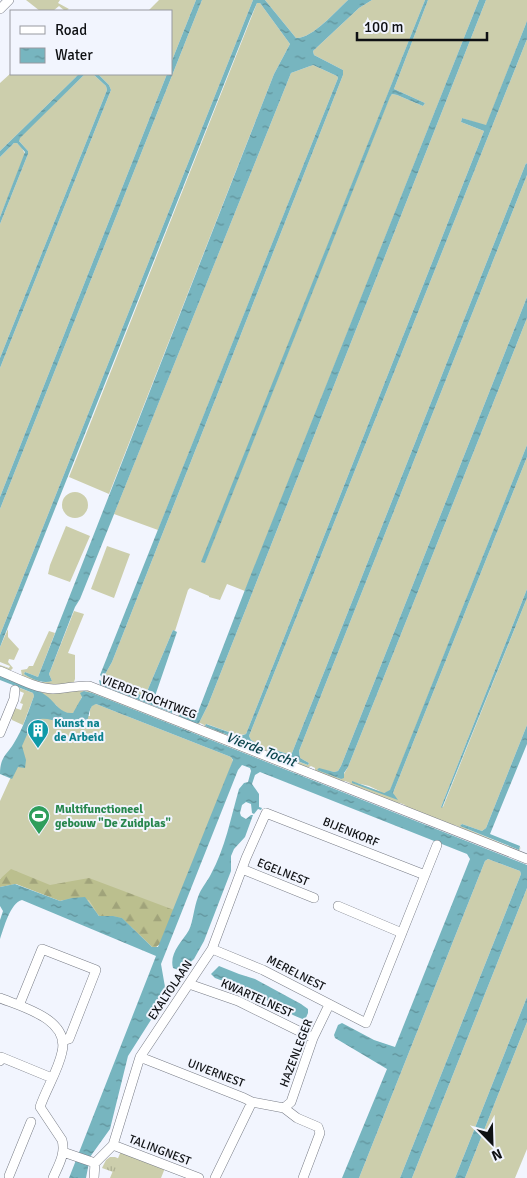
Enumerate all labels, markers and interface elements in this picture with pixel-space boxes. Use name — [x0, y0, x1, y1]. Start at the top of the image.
legend — [10, 10, 172, 75]
scale bar — [357, 10, 487, 42]
text: 100 m — [364, 18, 404, 36]
text: Road — [55, 21, 87, 39]
text: Water — [55, 46, 93, 64]
street label: VIERDE TOCHTWEG — [99, 672, 199, 723]
place label: Kunst na de Arbeid — [54, 716, 104, 745]
building icon: Kunst na de Arbeid — [26, 718, 50, 749]
water label: Vierde Tocht — [223, 728, 300, 771]
place label: Multifunctioneel gebouw "De Zuidplas" — [55, 802, 171, 831]
sports icon: Multifunctioneel gebouw "De Zuidplas" — [27, 804, 51, 835]
street label: BIJENKORF — [320, 814, 381, 851]
street label: EGELNEST — [255, 855, 311, 890]
street label: MERELNEST — [264, 952, 328, 995]
street label: EXALTOLAAN — [145, 958, 196, 1023]
street label: KWARTELNEST — [218, 976, 295, 1021]
street label: HAZENLEGER — [277, 1017, 316, 1089]
street label: UIVERNEST — [185, 1056, 246, 1091]
north arrow — [467, 1118, 517, 1168]
street label: TALINGNEST — [127, 1132, 193, 1169]
text: N — [489, 1145, 505, 1164]

